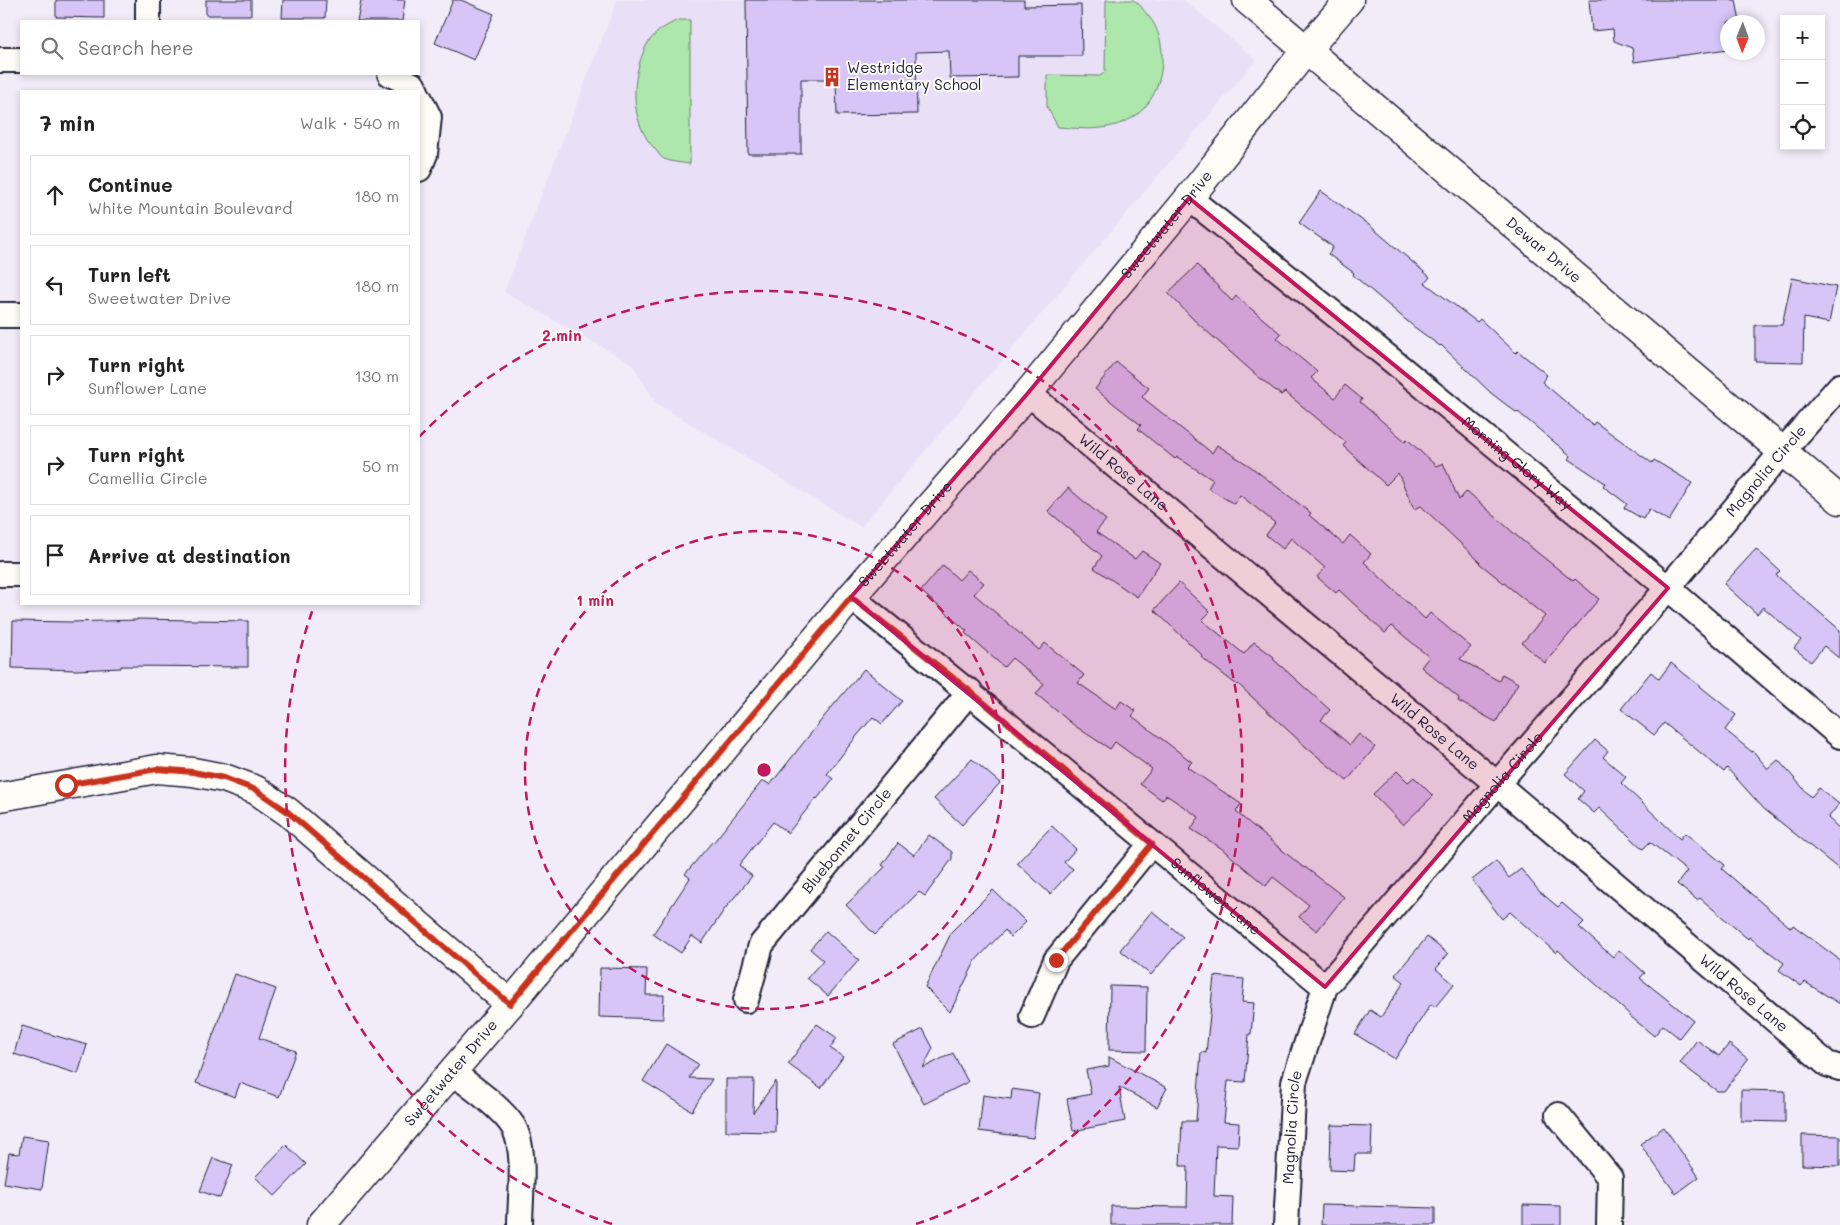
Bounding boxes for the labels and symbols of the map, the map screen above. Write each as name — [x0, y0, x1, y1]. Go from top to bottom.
north arrow — [1720, 15, 1765, 60]
place label: Westridge Elementary School — [847, 57, 982, 94]
building icon: Westridge Elementary School — [821, 66, 843, 88]
street label: Sweetwater Drive — [1116, 166, 1216, 282]
street label: Dewar Drive — [1502, 212, 1586, 287]
text: 2 min — [542, 325, 582, 345]
street label: Morning Glory Way — [1458, 411, 1577, 514]
street label: Magnolia Circle — [1721, 420, 1810, 521]
street label: Wild Rose Lane — [1075, 429, 1173, 515]
street label: Sweetwater Drive — [853, 476, 956, 591]
text: 1 min — [576, 590, 614, 610]
street label: Wild Rose Lane — [1386, 688, 1484, 774]
street label: Magnolia Circle — [1457, 727, 1547, 827]
centre of rings — [755, 761, 773, 779]
route start — [55, 774, 78, 797]
street label: Bluebonnet Circle — [797, 783, 895, 897]
street label: Sunflower Lane — [1167, 852, 1266, 939]
route end — [1045, 949, 1068, 972]
street label: Wild Rose Lane — [1696, 949, 1793, 1036]
street label: Sweetwater Drive — [399, 1015, 501, 1130]
street label: Magnolia Circle — [1277, 1067, 1306, 1185]

